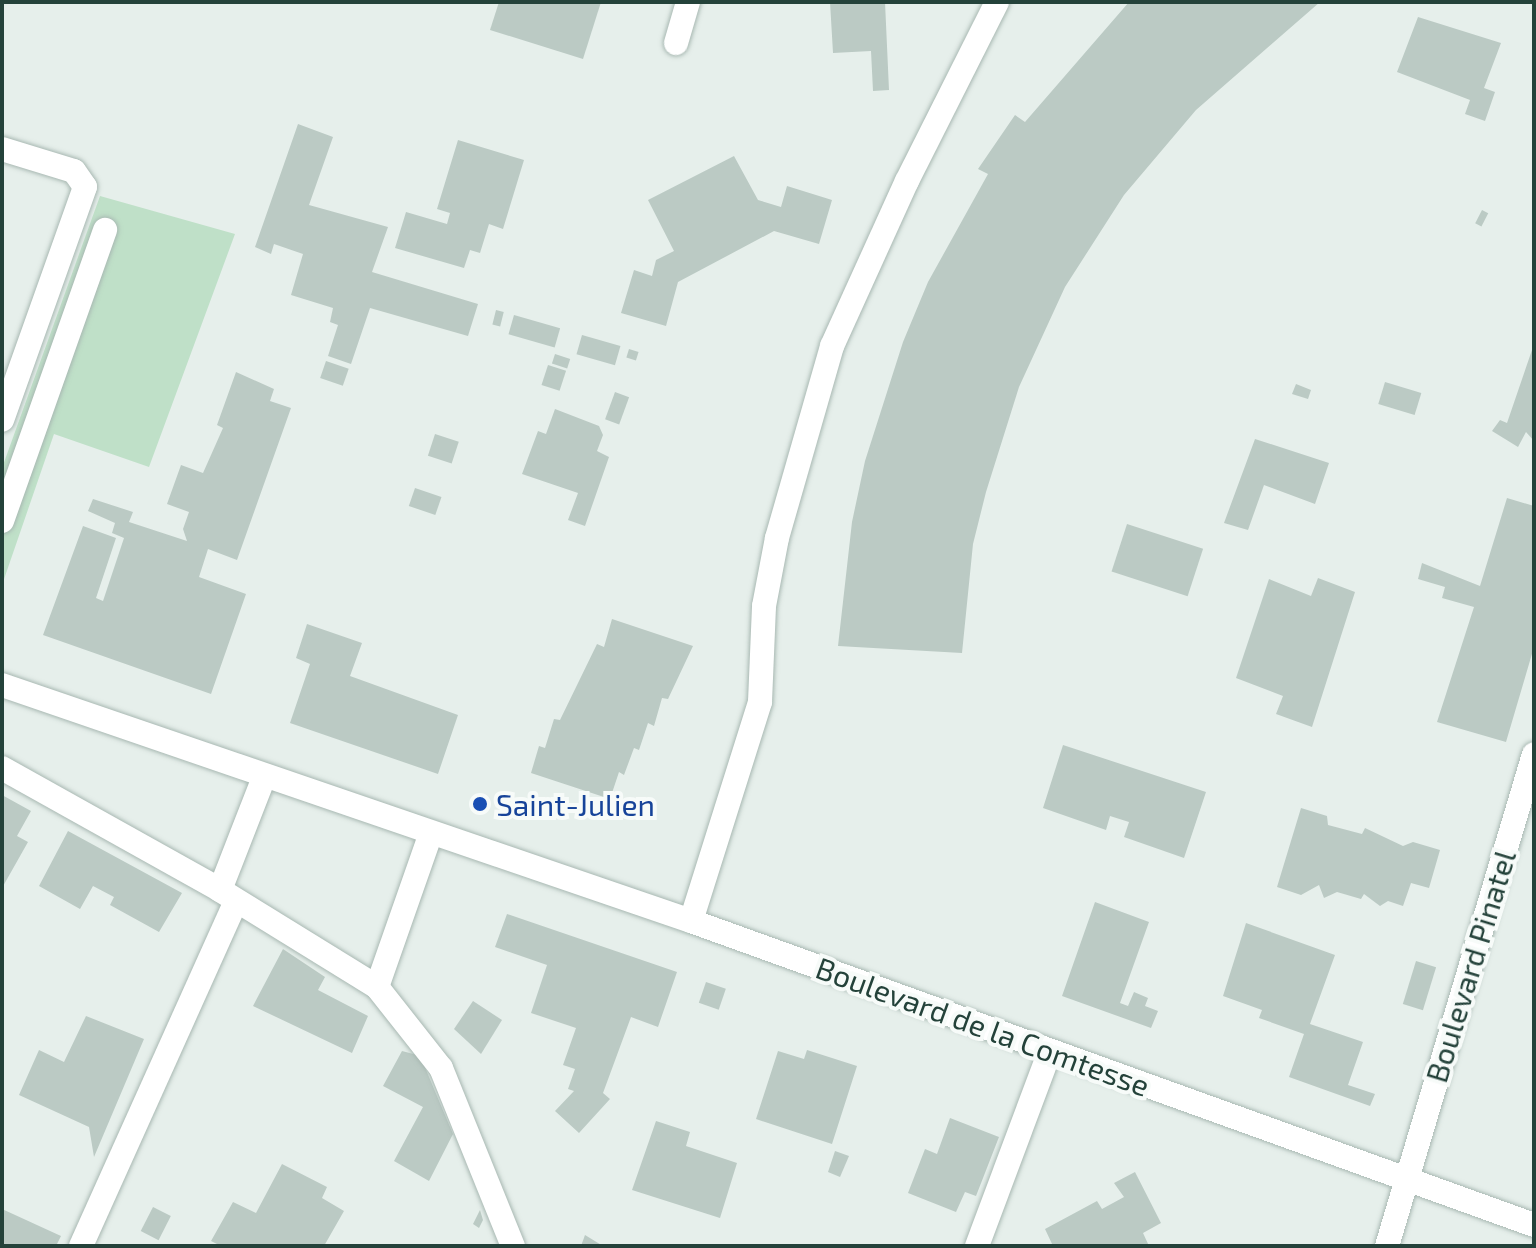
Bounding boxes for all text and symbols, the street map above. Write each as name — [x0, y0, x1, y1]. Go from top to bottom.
place label: Saint-Julien — [496, 786, 655, 822]
marker: Saint-Julien — [471, 795, 489, 813]
street label: Boulevard Pinatel — [1418, 846, 1522, 1086]
street label: Boulevard de la Comtesse — [811, 949, 1155, 1103]

